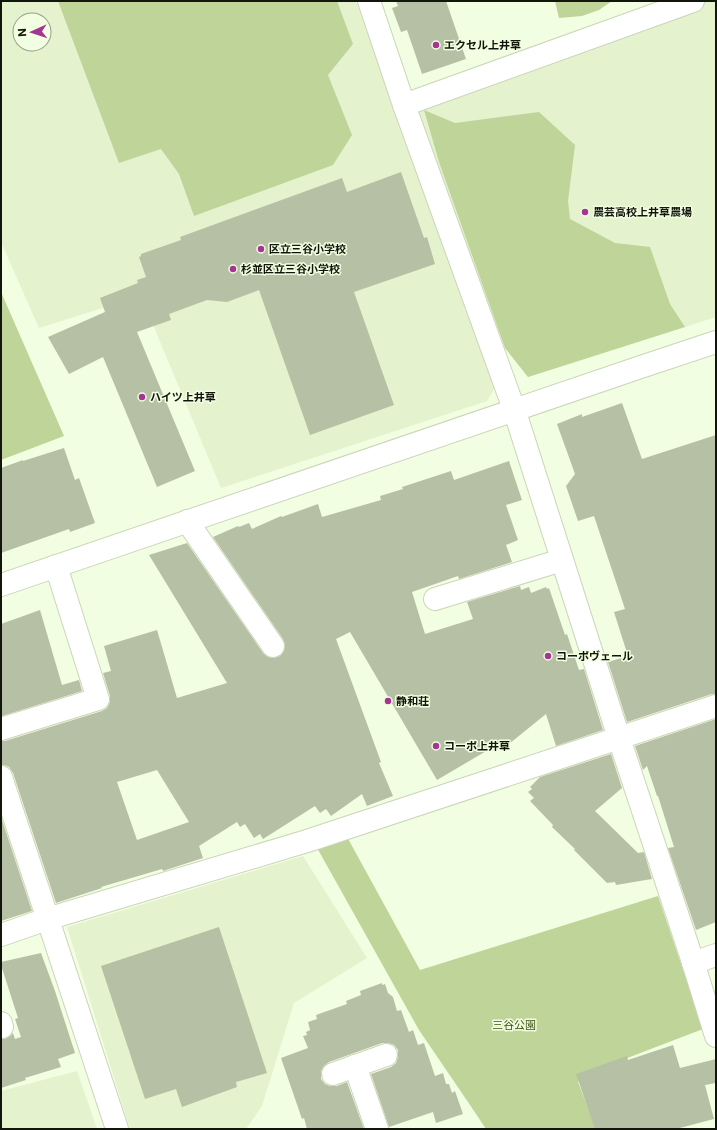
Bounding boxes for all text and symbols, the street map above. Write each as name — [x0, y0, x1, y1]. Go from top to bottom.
north arrow — [12, 12, 52, 52]
text: N — [15, 28, 29, 37]
place label: エクセル上井草 — [444, 38, 521, 52]
marker: エクセル上井草 — [431, 40, 441, 50]
place label: 農芸高校上井草農場 — [593, 205, 692, 219]
marker: 農芸高校上井草農場 — [580, 207, 590, 217]
place label: 区立三谷小学校 — [269, 242, 346, 256]
marker: 区立三谷小学校 — [256, 244, 266, 254]
place label: 杉並区立三谷小学校 — [241, 262, 340, 276]
marker: 杉並区立三谷小学校 — [228, 264, 238, 274]
place label: ハイツ上井草 — [150, 390, 216, 404]
marker: ハイツ上井草 — [137, 392, 147, 402]
place label: コーポヴェール — [556, 649, 633, 663]
marker: コーポヴェール — [543, 651, 553, 661]
place label: 静和荘 — [396, 694, 429, 708]
marker: 静和荘 — [383, 696, 393, 706]
place label: コーポ上井草 — [444, 739, 510, 753]
marker: コーポ上井草 — [431, 741, 441, 751]
park label: 三谷公園 — [492, 1018, 536, 1032]

